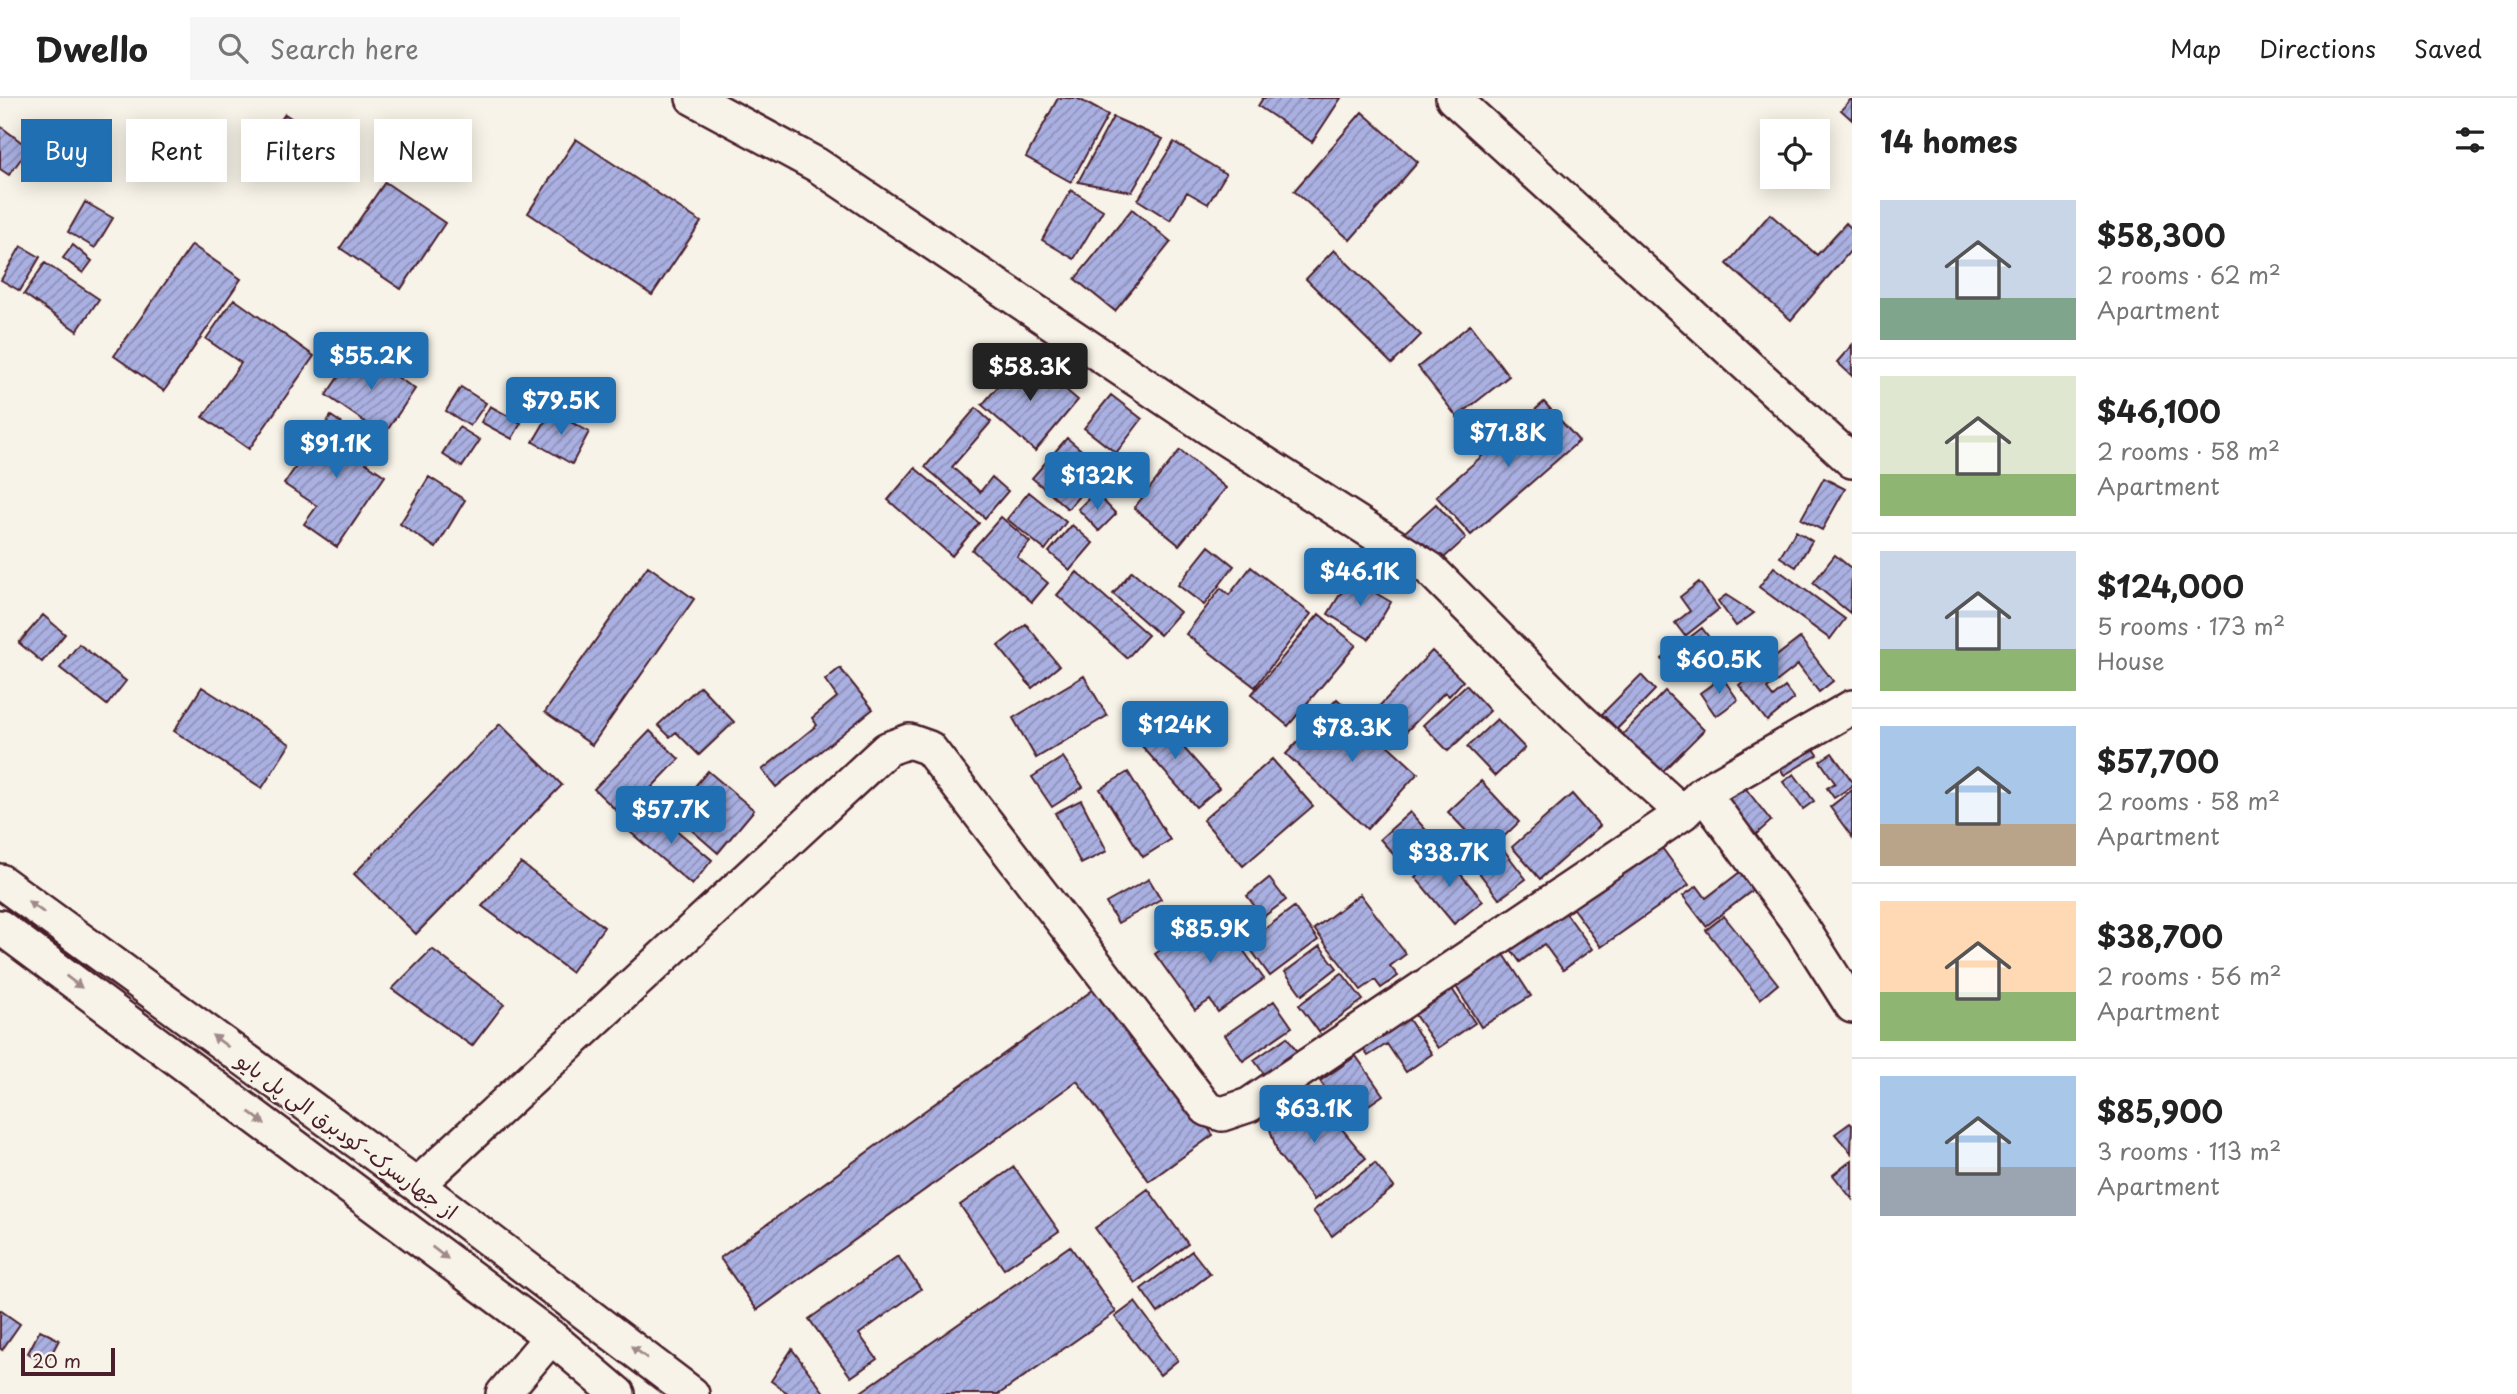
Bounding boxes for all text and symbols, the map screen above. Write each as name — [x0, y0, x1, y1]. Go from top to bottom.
search box — [190, 17, 680, 80]
text: Dwello — [35, 23, 148, 73]
icon: search — [214, 29, 252, 67]
text: Search here — [270, 29, 419, 68]
text: Map — [2170, 30, 2221, 66]
text: Directions — [2259, 30, 2376, 66]
text: Saved — [2414, 30, 2482, 66]
text: 14 homes — [1880, 118, 2018, 163]
chip: Buy — [21, 119, 112, 182]
chip: Rent — [126, 119, 227, 182]
chip: Filters — [241, 119, 360, 182]
chip: New — [374, 119, 472, 182]
map controls — [1760, 119, 1830, 189]
button: locate — [1760, 119, 1830, 189]
icon: filters — [2451, 121, 2489, 159]
text: $58,300 — [2097, 212, 2226, 257]
icon: home — [1936, 228, 2020, 312]
text: 2 rooms · 62 m² — [2097, 257, 2281, 292]
text: Apartment — [2097, 292, 2220, 327]
pin: $55.2K — [314, 332, 428, 392]
text: $55.2K — [329, 337, 413, 372]
pin: $58.3K — [973, 344, 1087, 403]
text: $58.3K — [989, 348, 1071, 383]
pin: $79.5K — [504, 378, 618, 437]
text: $79.5K — [522, 382, 600, 417]
text: $46,100 — [2097, 388, 2221, 433]
icon: home — [1936, 404, 2020, 488]
pin: $71.8K — [1451, 410, 1565, 469]
text: $71.8K — [1470, 414, 1546, 449]
pin: $91.1K — [279, 420, 393, 480]
text: $91.1K — [300, 425, 372, 460]
text: 2 rooms · 58 m² — [2097, 433, 2280, 468]
pin: $132K — [1048, 452, 1146, 512]
text: $132K — [1061, 457, 1133, 492]
text: Apartment — [2097, 468, 2220, 503]
pin: $46.1K — [1303, 548, 1417, 608]
text: $46.1K — [1320, 553, 1400, 588]
text: $124,000 — [2097, 563, 2244, 608]
icon: home — [1936, 579, 2020, 663]
text: 5 rooms · 173 m² — [2097, 608, 2285, 643]
pin: $60.5K — [1662, 636, 1776, 696]
text: $60.5K — [1676, 641, 1762, 676]
text: House — [2097, 643, 2164, 678]
pin: $124K — [1126, 702, 1224, 761]
pin: $78.3K — [1295, 704, 1409, 764]
text: $124K — [1138, 706, 1212, 741]
text: $78.3K — [1312, 709, 1392, 744]
text: $57,700 — [2097, 738, 2219, 783]
icon: home — [1936, 754, 2020, 838]
text: 2 rooms · 58 m² — [2097, 783, 2280, 818]
pin: $57.7K — [614, 786, 728, 846]
text: $57.7K — [632, 791, 710, 826]
text: Apartment — [2097, 818, 2220, 853]
pin: $38.7K — [1392, 830, 1506, 889]
text: $38.7K — [1409, 834, 1489, 869]
one-way arrow — [27, 900, 45, 914]
pin: $85.9K — [1153, 906, 1267, 965]
text: $85.9K — [1170, 910, 1250, 945]
text: $38,700 — [2097, 913, 2223, 958]
icon: home — [1936, 929, 2020, 1013]
text: 2 rooms · 56 m² — [2097, 958, 2282, 993]
one-way arrow — [65, 975, 84, 989]
text: Apartment — [2097, 993, 2220, 1028]
one-way arrow — [211, 1034, 229, 1048]
street label: از جهارسرک-کودبرق الی پل بایو — [229, 1043, 465, 1226]
pin: $63.1K — [1257, 1086, 1371, 1145]
text: $85,900 — [2097, 1088, 2223, 1133]
text: $63.1K — [1276, 1090, 1352, 1125]
icon: home — [1936, 1104, 2020, 1188]
one-way arrow — [248, 1110, 266, 1124]
text: 3 rooms · 113 m² — [2097, 1133, 2281, 1168]
text: Apartment — [2097, 1168, 2220, 1203]
one-way arrow — [431, 1246, 449, 1260]
scale bar — [21, 1345, 116, 1377]
one-way arrow — [629, 1345, 648, 1359]
text: 20 m — [32, 1346, 81, 1374]

